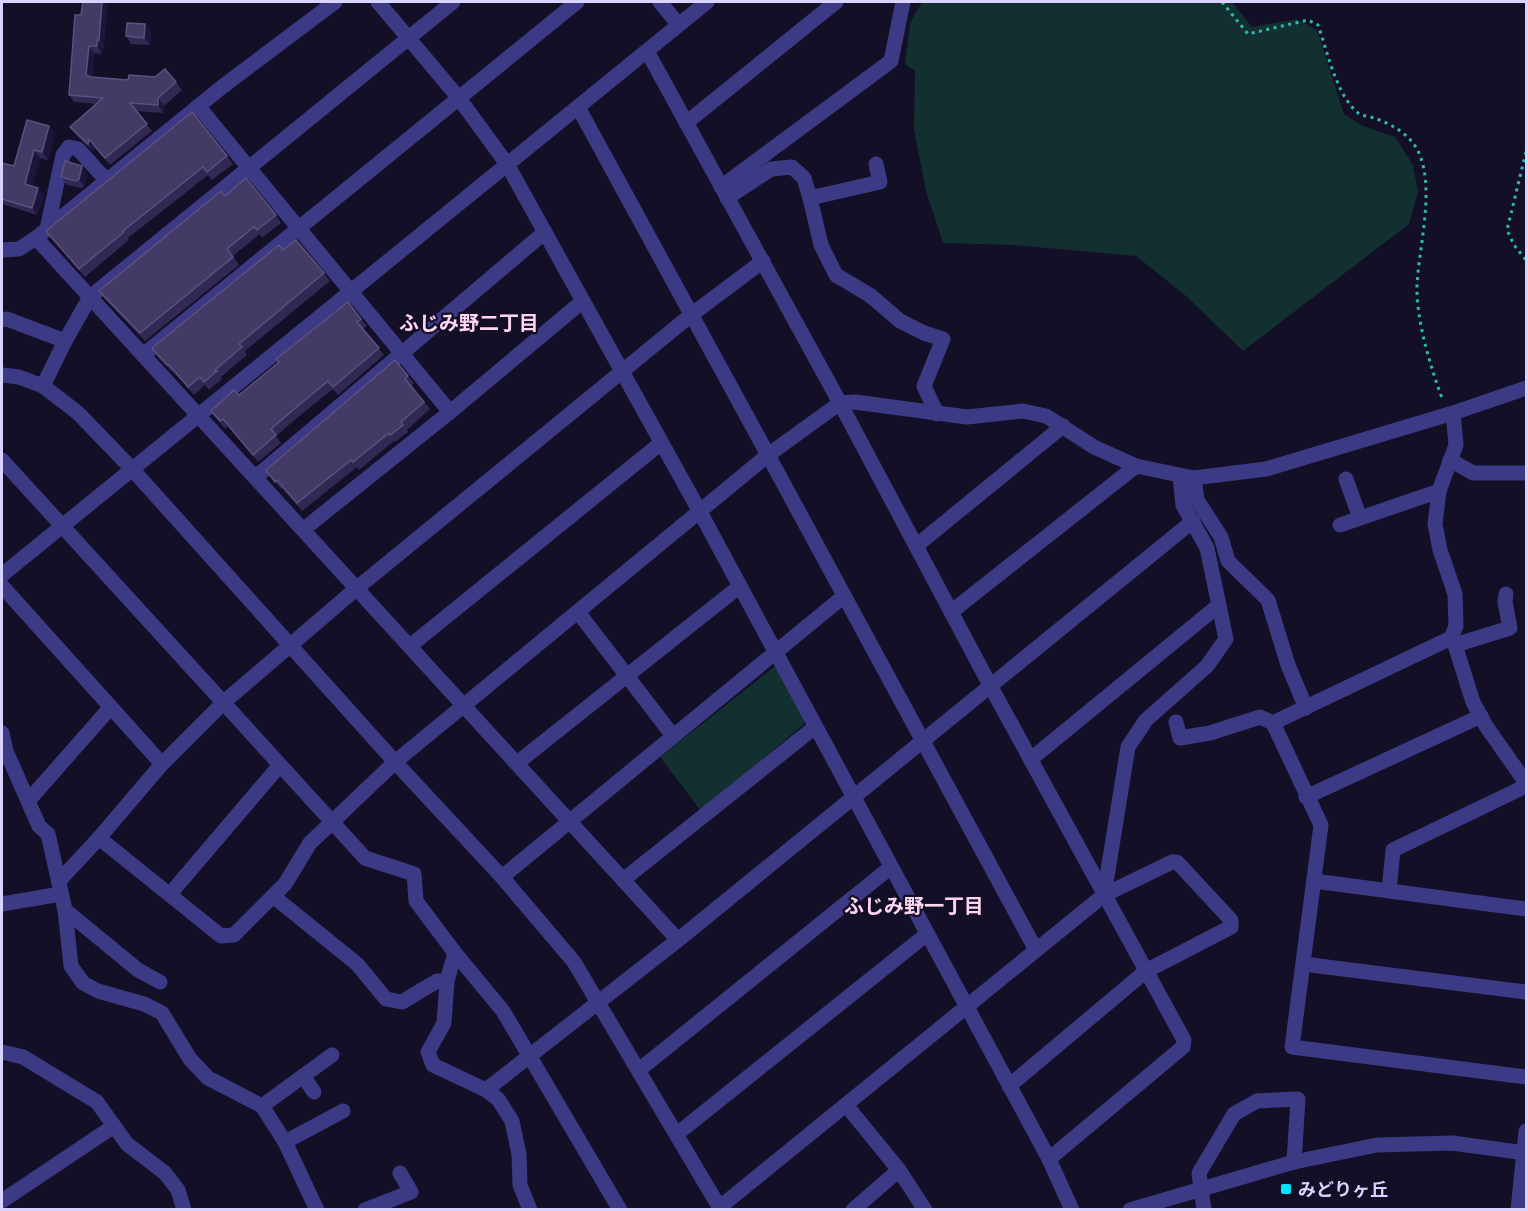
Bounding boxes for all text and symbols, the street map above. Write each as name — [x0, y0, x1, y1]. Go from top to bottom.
district label: ふじみ野二丁目 — [399, 310, 539, 336]
district label: ふじみ野一丁目 — [844, 893, 984, 919]
place label: みどりヶ丘 — [1298, 1178, 1388, 1201]
marker: みどりヶ丘 — [1279, 1182, 1293, 1196]

